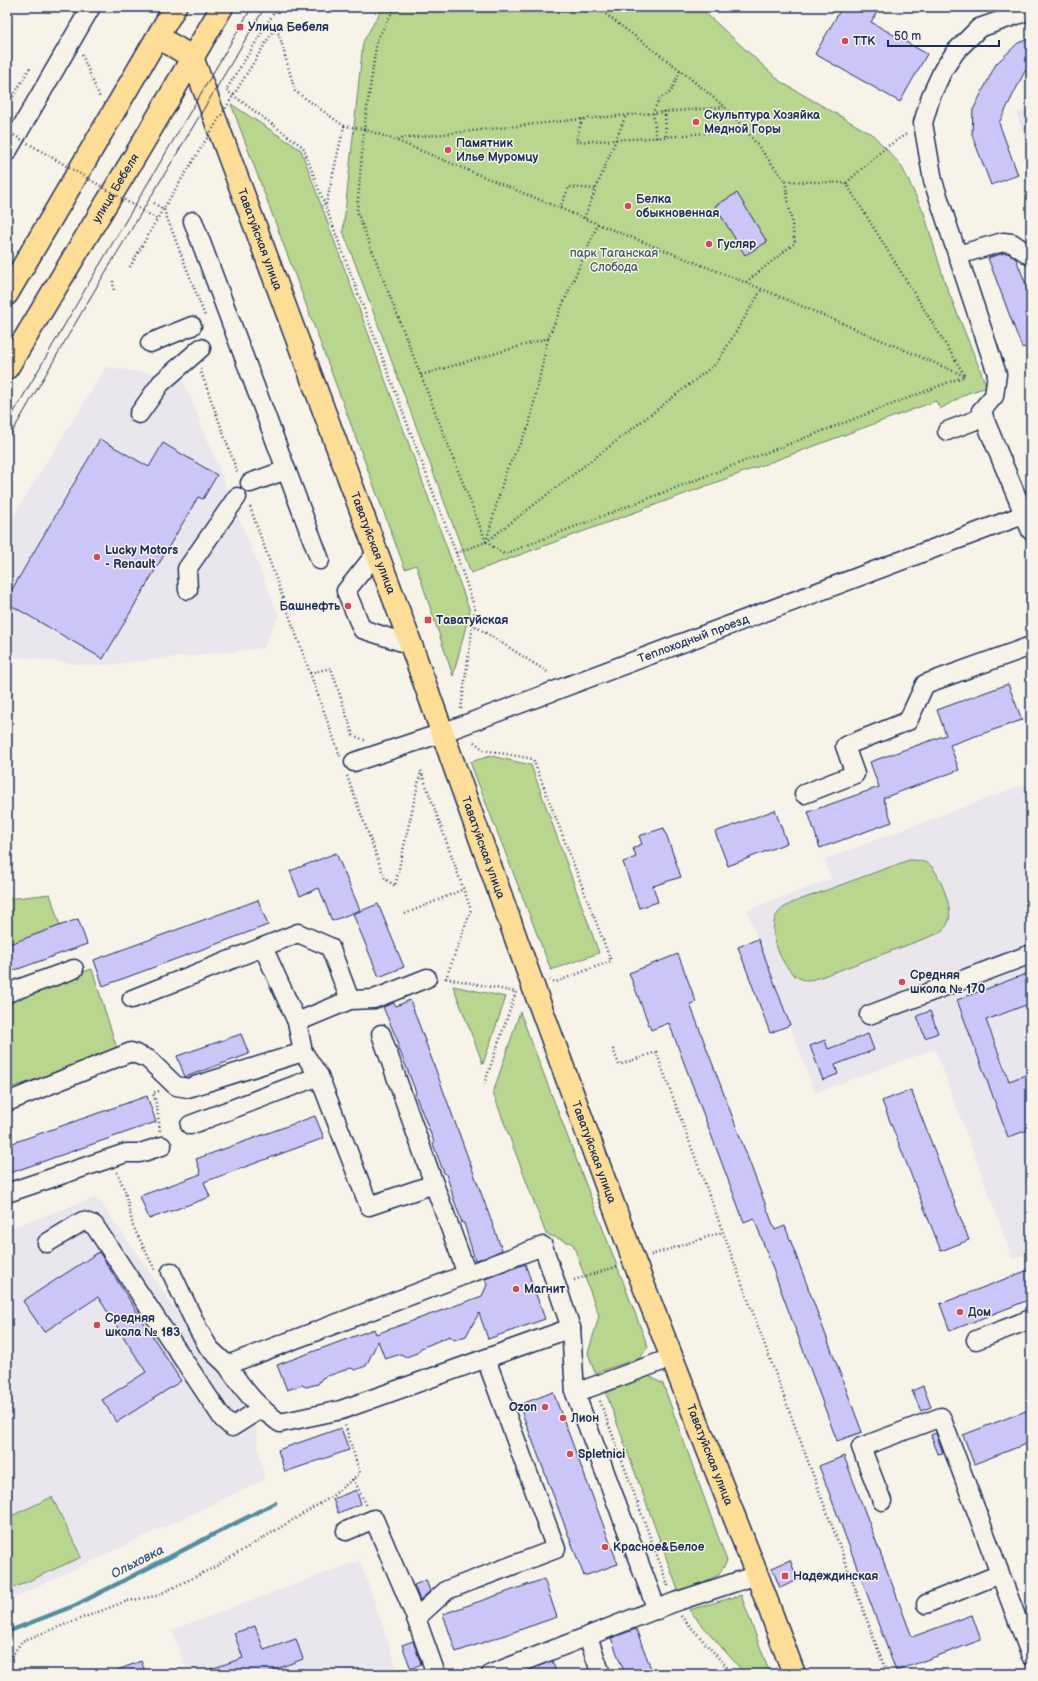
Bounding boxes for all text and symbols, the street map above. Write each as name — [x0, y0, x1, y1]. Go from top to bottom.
place label: Улица Бебеля — [248, 20, 329, 35]
marker: Улица Бебеля — [235, 22, 245, 32]
scale bar — [888, 22, 999, 48]
text: 50 m — [894, 29, 921, 44]
place label: ТТК — [853, 34, 876, 49]
marker: ТТК — [840, 36, 850, 46]
place label: Скульптура Хозяйка Медной Горы — [704, 108, 821, 137]
marker: Скульптура Хозяйка Медной Горы — [691, 117, 701, 127]
place label: Памятник Илье Муромцу — [456, 136, 539, 165]
marker: Памятник Илье Муромцу — [443, 145, 453, 155]
street label: улица Бебеля — [89, 151, 143, 226]
street label: Таватуйская улица — [234, 186, 285, 293]
place label: Белка обыкновенная — [636, 192, 719, 221]
marker: Белка обыкновенная — [623, 201, 633, 211]
place label: Гусляр — [717, 237, 756, 252]
marker: Гусляр — [704, 239, 714, 249]
park label: парк Таганская Слобода — [570, 246, 659, 275]
street label: Таватуйская улица — [347, 490, 399, 596]
place label: Lucky Motors - Renault — [105, 543, 178, 572]
marker: Lucky Motors - Renault — [92, 552, 102, 562]
place label: Башнефть — [280, 599, 341, 614]
marker: Башнефть — [343, 601, 353, 611]
street label: Теплоходный проезд — [636, 611, 752, 667]
place label: Таватуйская — [436, 613, 508, 628]
marker: Таватуйская — [423, 615, 433, 625]
street label: Таватуйская улица — [458, 794, 508, 901]
place label: Средняя школа № 170 — [910, 968, 985, 997]
marker: Средняя школа № 170 — [897, 977, 907, 987]
street label: Таватуйская улица — [568, 1099, 619, 1205]
place label: Магнит — [524, 1282, 566, 1297]
marker: Магнит — [511, 1284, 521, 1294]
place label: Дом — [968, 1305, 991, 1320]
marker: Дом — [955, 1307, 965, 1317]
place label: Средняя школа № 183 — [105, 1311, 180, 1340]
marker: Средняя школа № 183 — [92, 1320, 102, 1330]
place label: Ozon — [509, 1400, 537, 1415]
marker: Ozon — [540, 1402, 550, 1412]
street label: Таватуйская улица — [683, 1402, 736, 1508]
place label: Лион — [570, 1411, 599, 1426]
marker: Лион — [558, 1413, 568, 1423]
place label: Spletnici — [578, 1447, 625, 1462]
marker: Spletnici — [565, 1449, 575, 1459]
place label: Красное&Белое — [613, 1540, 705, 1555]
water label: Ольховка — [108, 1542, 167, 1582]
marker: Красное&Белое — [600, 1542, 610, 1552]
place label: Надеждинская — [793, 1569, 879, 1584]
marker: Надеждинская — [780, 1571, 790, 1581]

